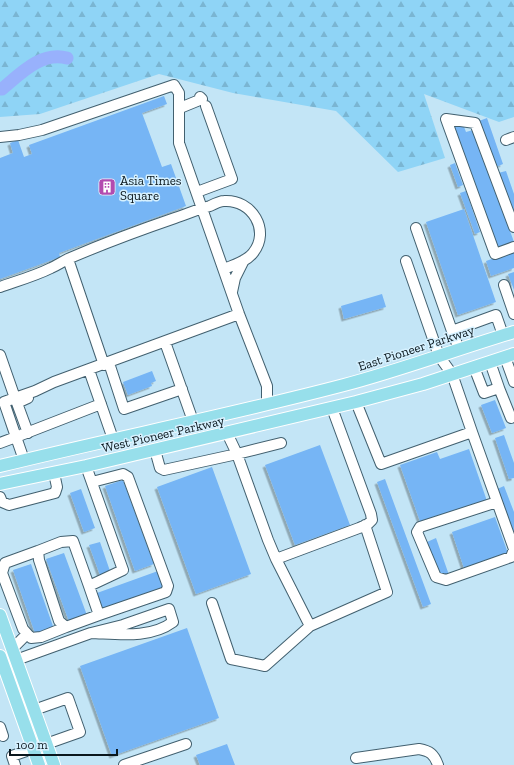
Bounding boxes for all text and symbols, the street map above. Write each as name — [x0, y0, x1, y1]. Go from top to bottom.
place label: Asia Times Square — [120, 173, 182, 203]
building icon: Asia Times Square — [97, 177, 117, 197]
street label: East Pioneer Parkway — [356, 322, 476, 374]
street label: West Pioneer Parkway — [100, 413, 226, 455]
scale bar — [10, 731, 117, 757]
text: 100 m — [16, 738, 48, 752]

